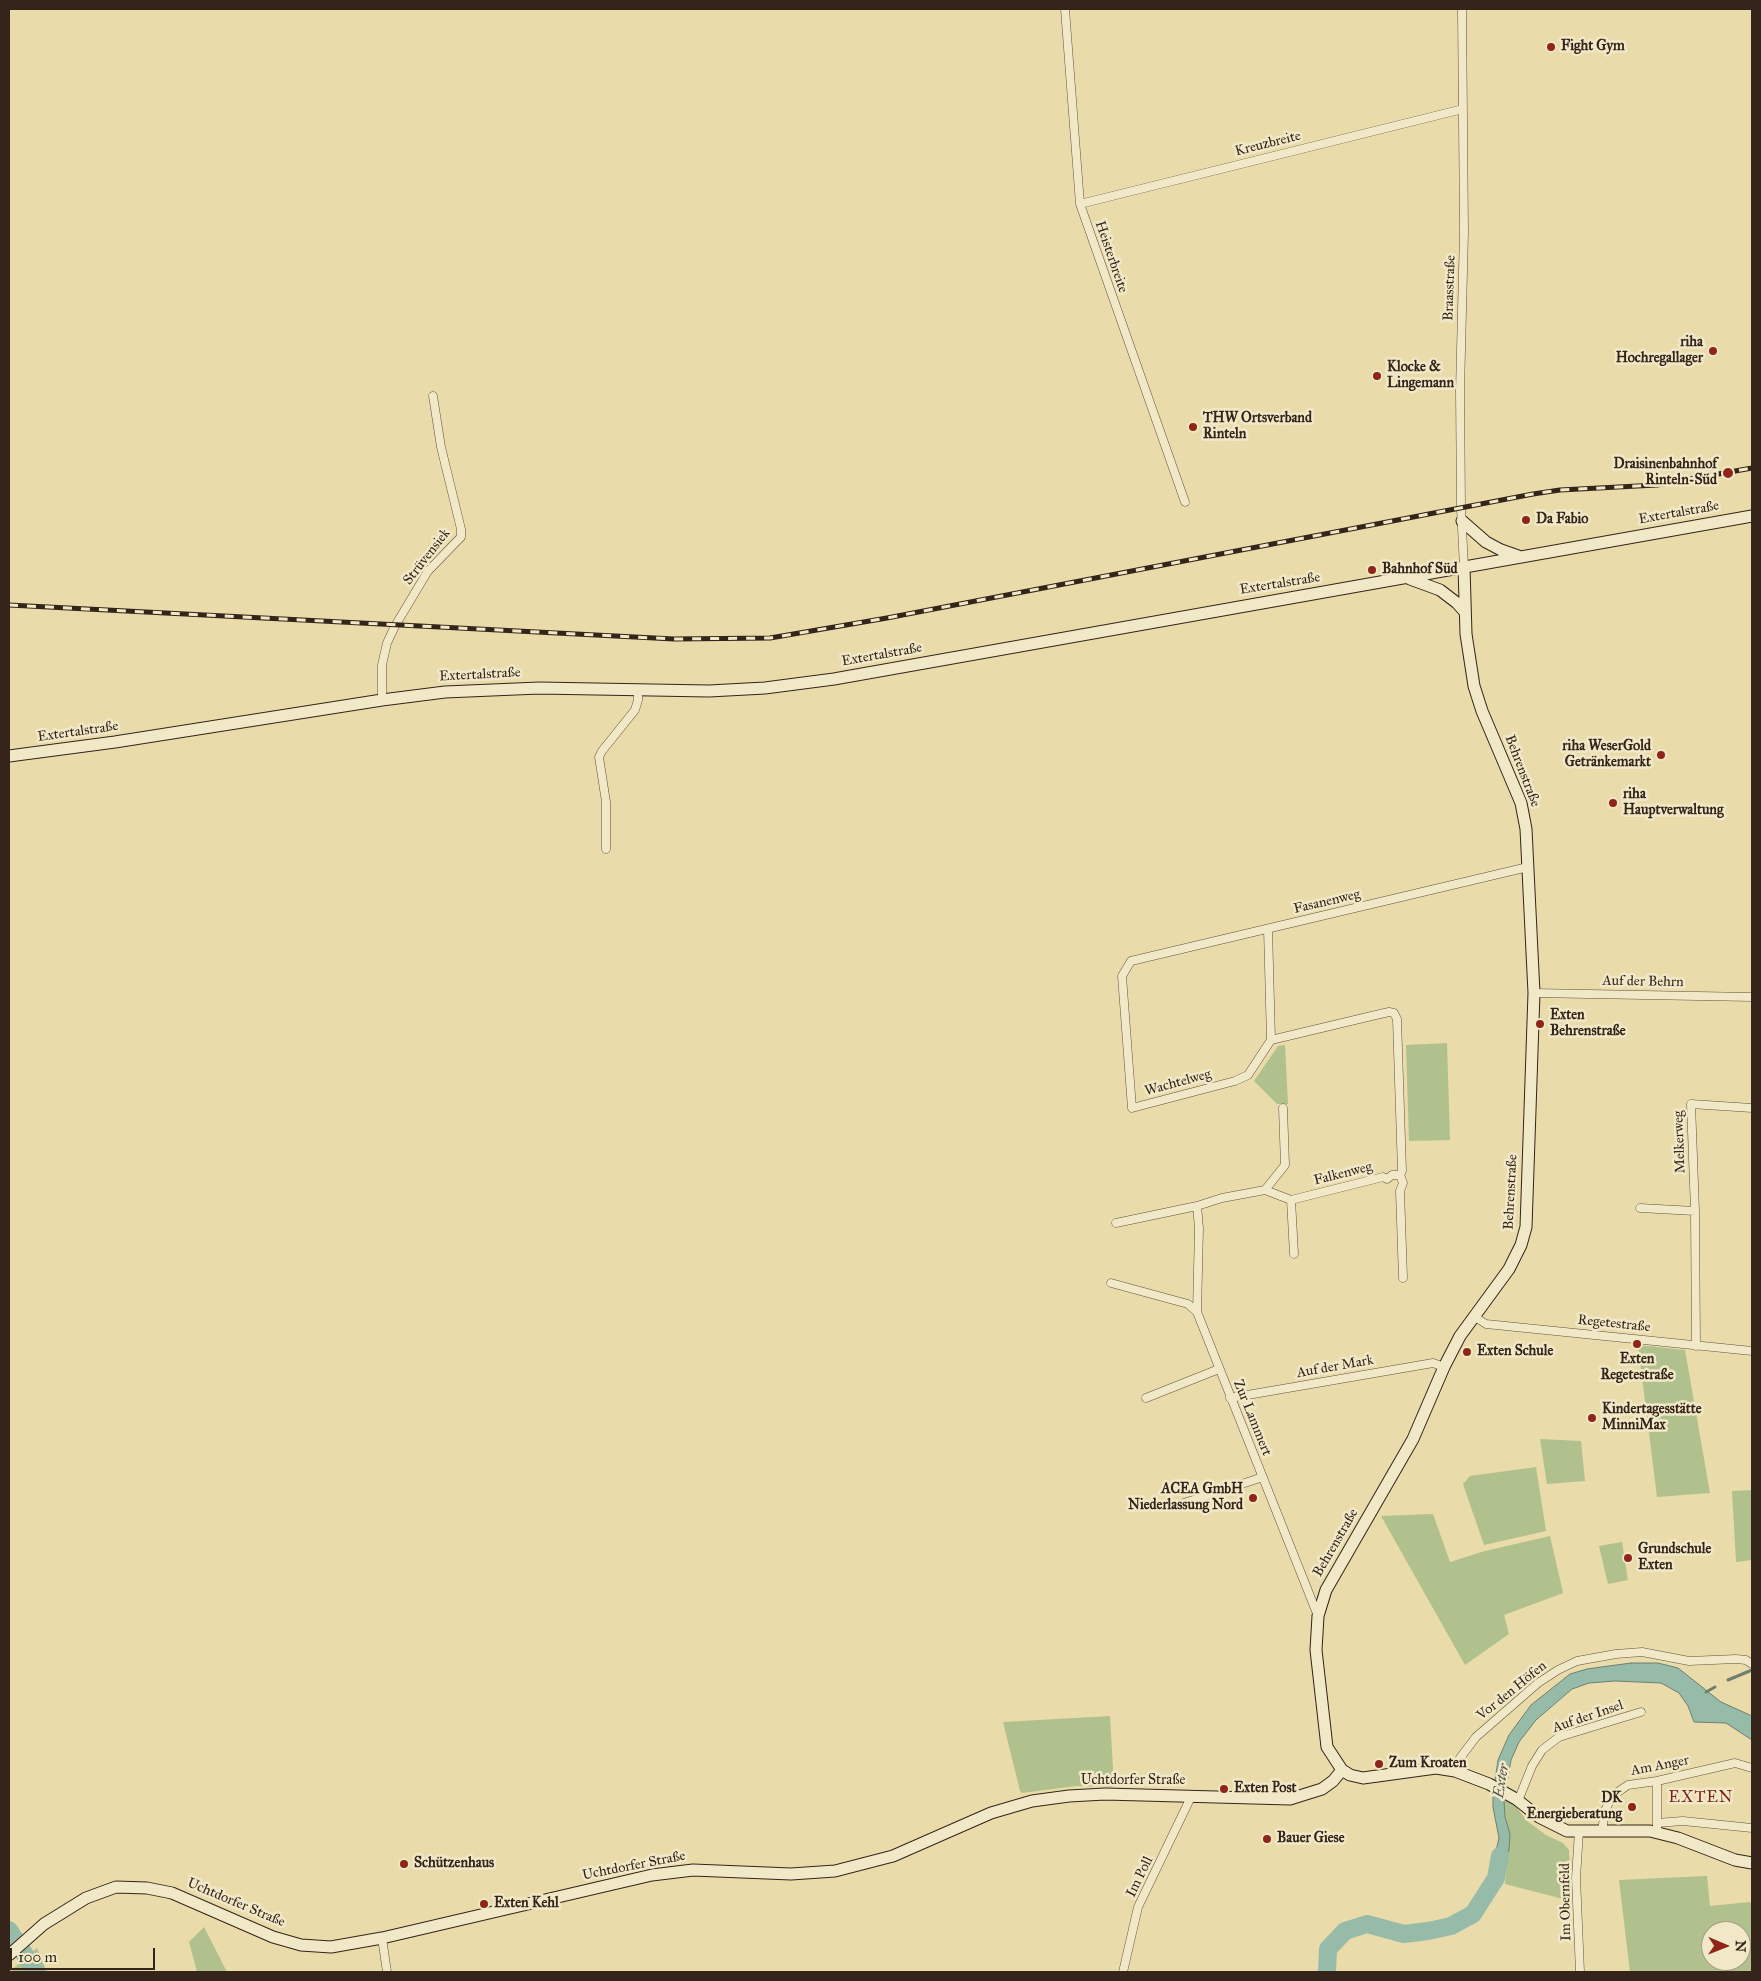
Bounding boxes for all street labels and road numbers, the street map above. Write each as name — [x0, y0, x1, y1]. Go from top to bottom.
street label: Kreuzbreite — [1233, 128, 1303, 160]
street label: Heisterbreite — [1091, 219, 1131, 295]
street label: Braasstraße — [1440, 255, 1460, 321]
street label: Extertalstraße — [1638, 498, 1720, 528]
street label: Strüvensiek — [400, 525, 454, 589]
street label: Extertalstraße — [1239, 569, 1321, 599]
street label: Extertalstraße — [841, 640, 923, 670]
street label: Extertalstraße — [439, 664, 521, 686]
street label: Extertalstraße — [37, 718, 119, 746]
street label: Behrenstraße — [1501, 733, 1543, 809]
street label: Fasanenweg — [1292, 886, 1362, 918]
street label: Auf der Behrn — [1602, 973, 1684, 991]
street label: Wachtelweg — [1143, 1066, 1213, 1100]
street label: Melkerweg — [1671, 1110, 1689, 1174]
street label: Behrenstraße — [1501, 1154, 1521, 1230]
street label: Falkenweg — [1312, 1159, 1374, 1189]
street label: Regetestraße — [1577, 1312, 1651, 1336]
street label: Auf der Mark — [1295, 1352, 1375, 1382]
street label: Zur Lammert — [1229, 1378, 1275, 1458]
street label: Behrenstraße — [1310, 1506, 1362, 1580]
street label: Vor den Höfen — [1474, 1658, 1550, 1724]
street label: Auf der Insel — [1550, 1697, 1626, 1737]
street label: Am Anger — [1630, 1752, 1690, 1780]
street label: Uchtdorfer Straße — [1081, 1773, 1185, 1789]
street label: Uchtdorfer Straße — [581, 1848, 687, 1884]
street label: Im Poll — [1123, 1854, 1157, 1900]
street label: Im Obernfeld — [1557, 1863, 1575, 1941]
street label: Uchtdorfer Straße — [185, 1875, 287, 1931]

